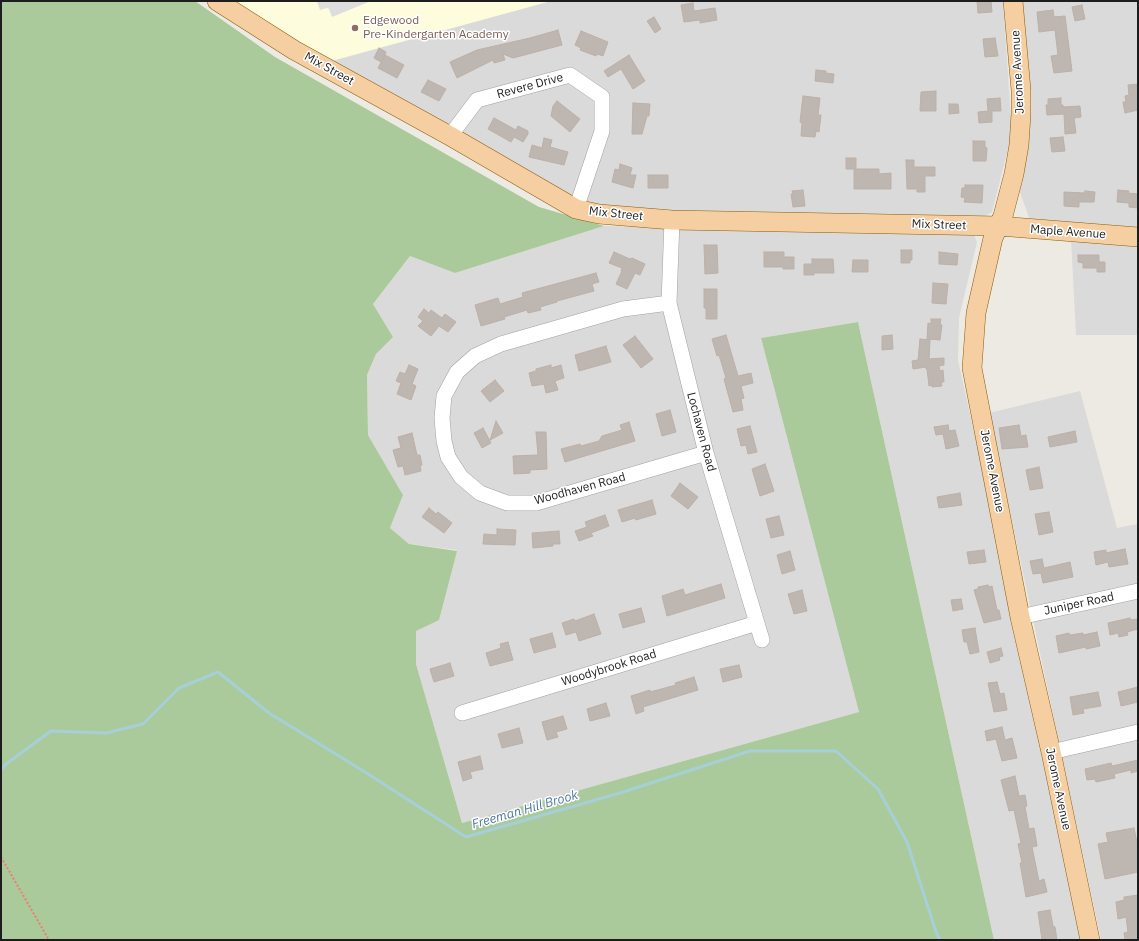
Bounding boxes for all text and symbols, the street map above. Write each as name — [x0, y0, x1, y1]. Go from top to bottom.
place label: Edgewood Pre-Kindergarten Academy — [363, 14, 509, 42]
marker: Edgewood Pre-Kindergarten Academy — [350, 23, 360, 33]
street label: Jerome Avenue — [1009, 30, 1027, 114]
street label: Mix Street — [302, 49, 356, 89]
street label: Revere Drive — [495, 70, 565, 102]
street label: Mix Street — [588, 204, 644, 224]
street label: Mix Street — [911, 217, 967, 233]
street label: Maple Avenue — [1030, 222, 1106, 242]
street label: Lochaven Road — [684, 391, 718, 473]
street label: Jerome Avenue — [977, 429, 1007, 513]
street label: Woodhaven Road — [533, 470, 627, 508]
street label: Juniper Road — [1043, 590, 1115, 618]
street label: Woodybrook Road — [560, 647, 658, 689]
street label: Jerome Avenue — [1042, 747, 1074, 831]
water label: Freeman Hill Brook — [470, 787, 580, 833]

